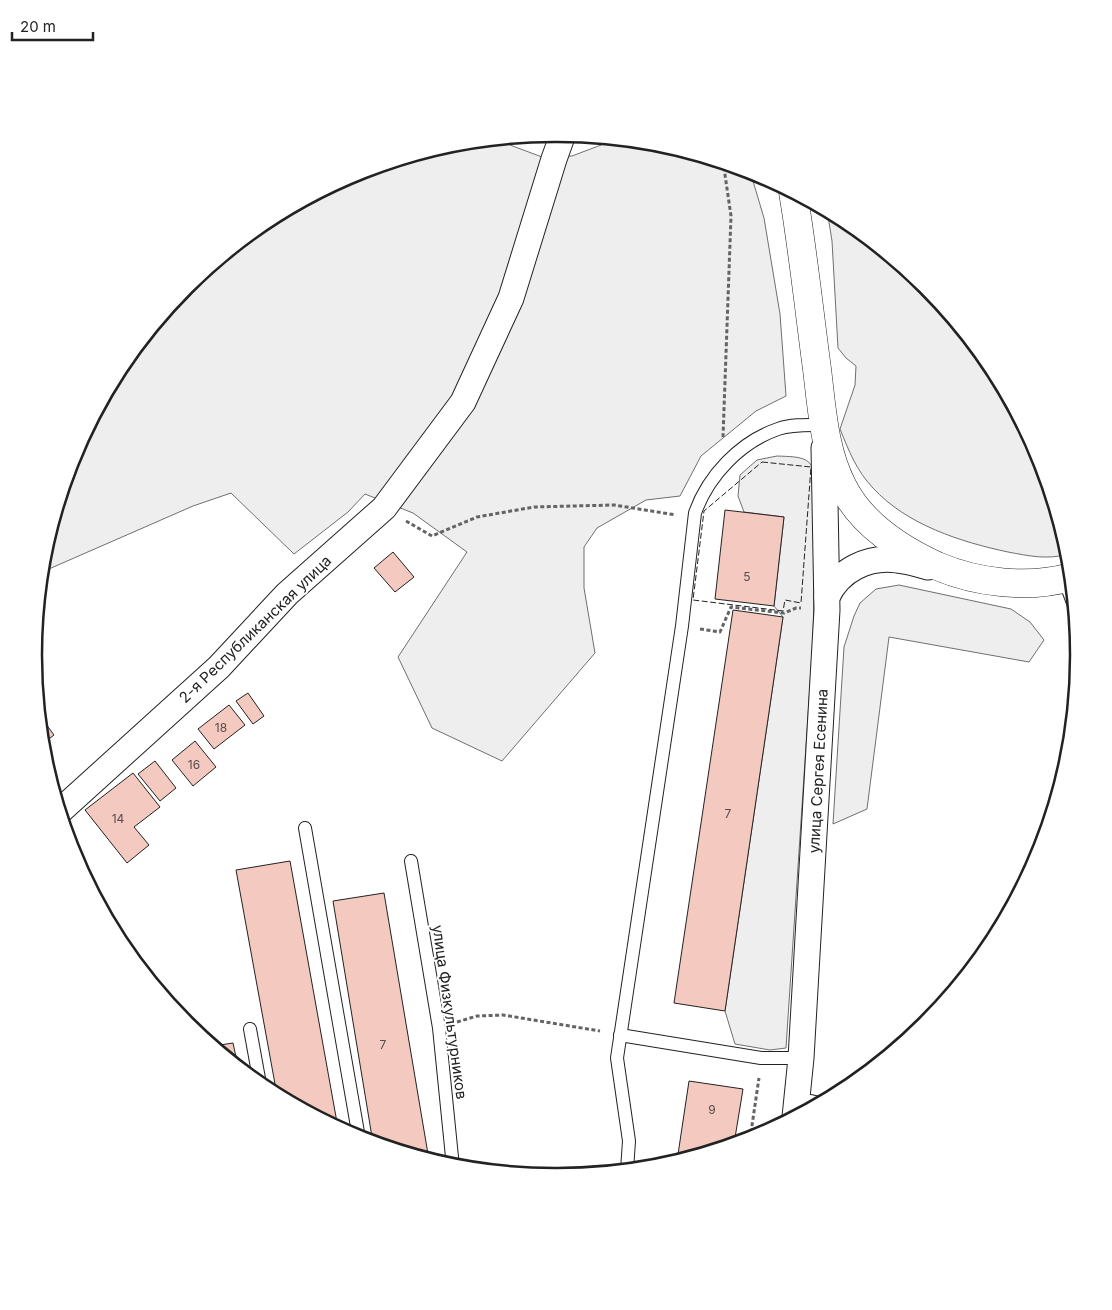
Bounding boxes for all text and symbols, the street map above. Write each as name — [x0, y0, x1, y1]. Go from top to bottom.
scale bar — [12, 10, 94, 42]
text: 20 m — [20, 17, 56, 36]
street label: 2-я Республиканская улица — [175, 551, 335, 707]
house number: 5 — [743, 569, 751, 584]
street label: улица Сергея Есенина — [804, 688, 832, 854]
house number: 18 — [215, 720, 227, 735]
house number: 16 — [188, 757, 200, 772]
house number: 7 — [725, 806, 732, 821]
house number: 14 — [112, 811, 125, 826]
street label: улица Физкультурников — [428, 924, 472, 1100]
house number: 7 — [380, 1037, 387, 1052]
house number: 9 — [708, 1102, 716, 1117]

